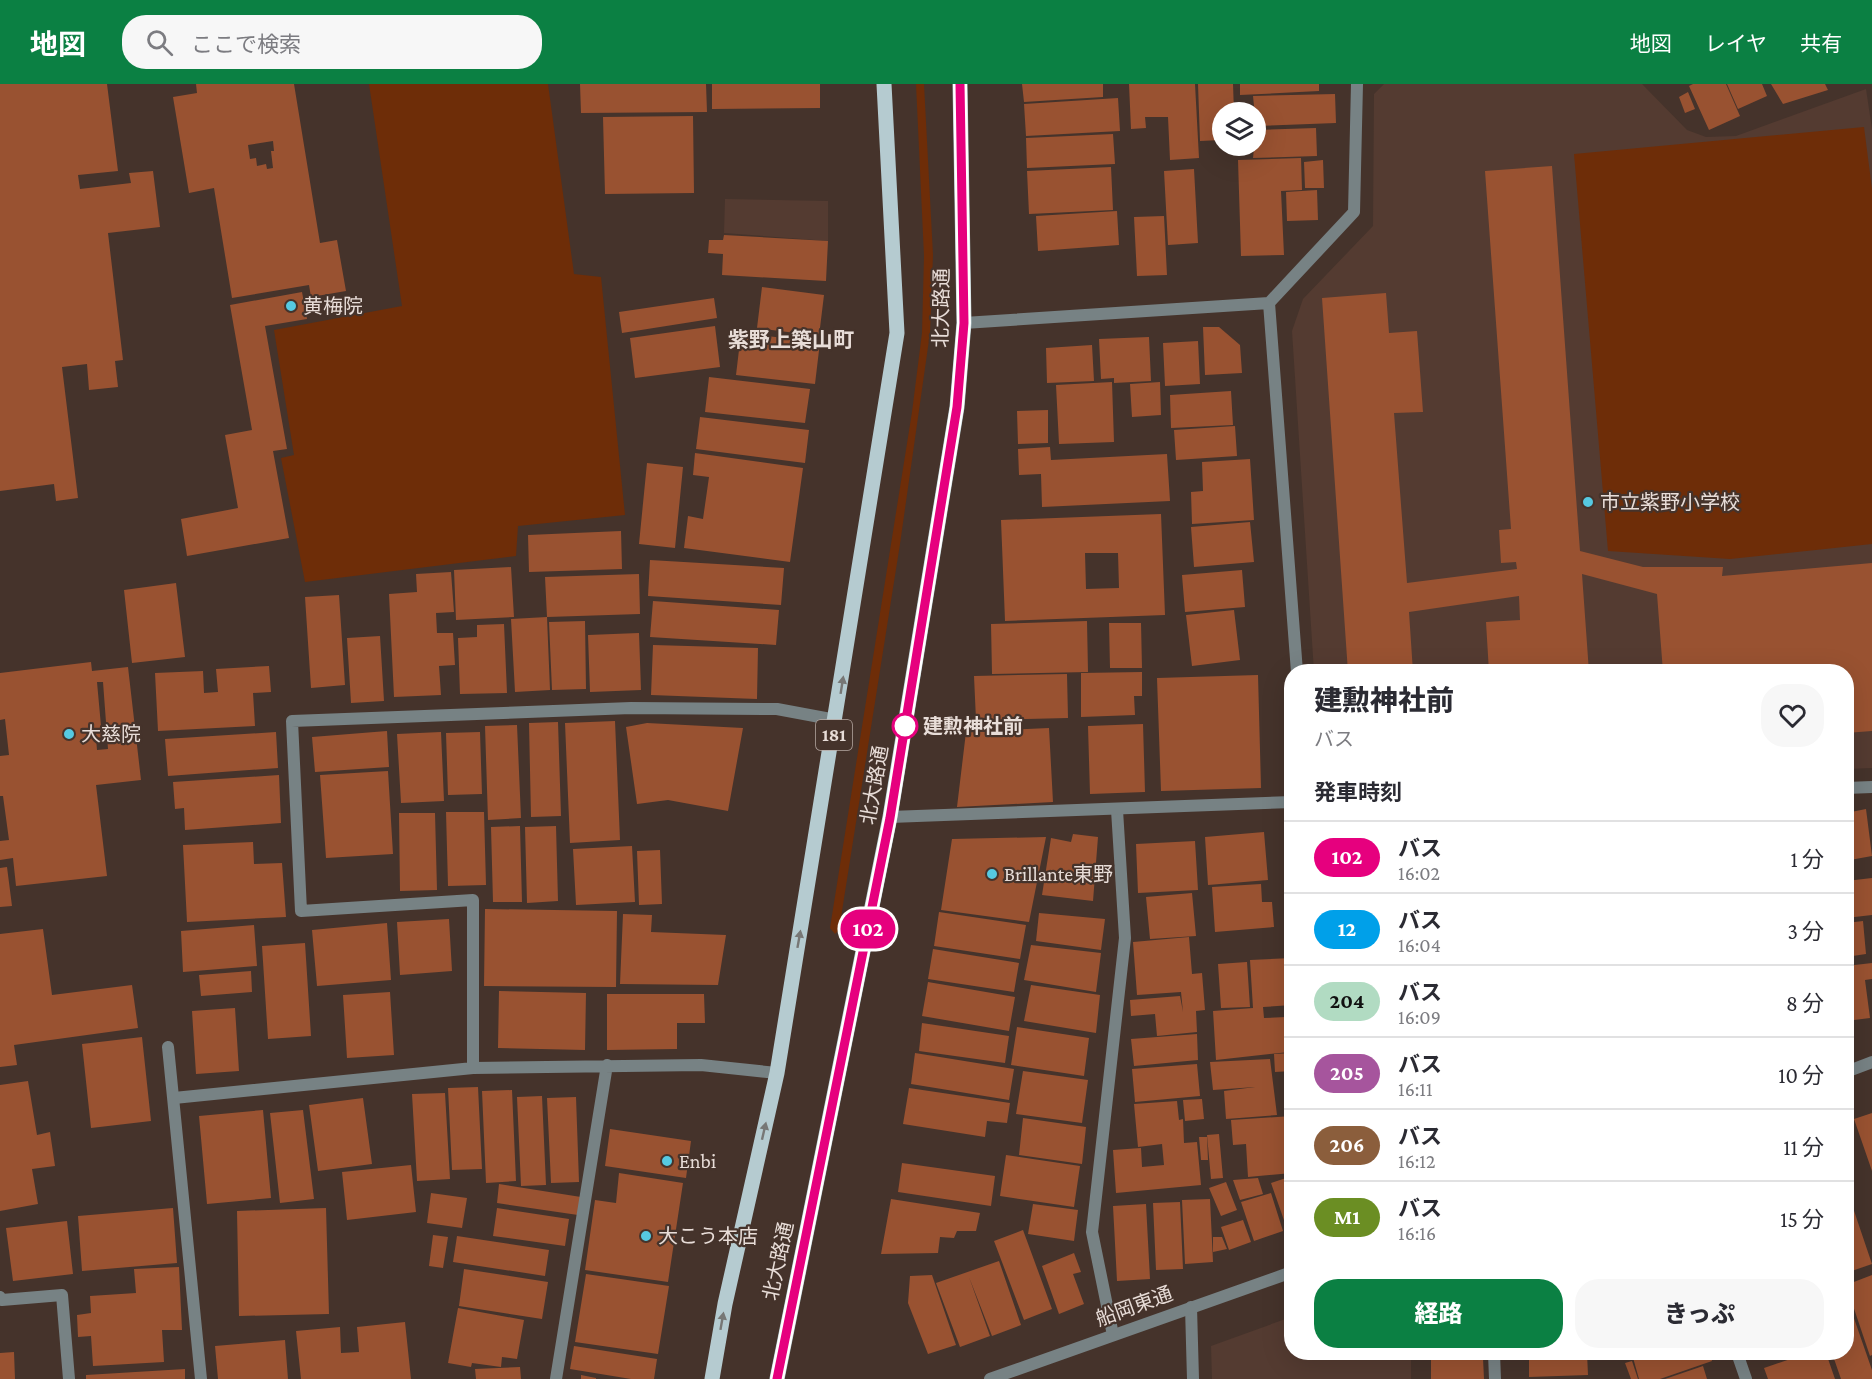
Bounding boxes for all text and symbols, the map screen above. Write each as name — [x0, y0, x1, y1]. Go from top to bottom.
search box — [122, 15, 542, 69]
icon: search — [143, 26, 176, 59]
text: 地図 — [30, 29, 86, 60]
text: ここで検索 — [191, 32, 301, 57]
text: 地図 — [1630, 32, 1672, 56]
text: レイヤ — [1705, 32, 1767, 56]
text: 共有 — [1800, 32, 1842, 56]
map controls — [1212, 102, 1266, 156]
button: layers — [1212, 102, 1266, 156]
street label: 北大路通 — [929, 268, 953, 348]
place label: 黄梅院 — [303, 295, 363, 317]
marker: 黄梅院 — [284, 299, 298, 313]
district label: 紫野上築山町 — [728, 328, 854, 352]
place label: 市立紫野小学校 — [1600, 491, 1740, 513]
marker: 市立紫野小学校 — [1581, 495, 1595, 509]
one-way arrow — [837, 675, 846, 694]
button: heart — [1761, 684, 1824, 747]
text: 建勲神社前 — [1314, 685, 1454, 716]
marker: 建勲神社前 — [892, 713, 918, 739]
place label: 建勲神社前 — [923, 715, 1023, 737]
road number: 181 — [816, 720, 852, 750]
place label: 大慈院 — [81, 723, 141, 745]
marker: 大慈院 — [62, 727, 76, 741]
text: バス — [1314, 728, 1354, 750]
street label: 北大路通 — [856, 744, 892, 826]
text: 発車時刻 — [1314, 780, 1402, 805]
text: バス — [1398, 836, 1442, 861]
text: 102 — [1331, 845, 1363, 869]
text: 1 分 — [1791, 847, 1824, 872]
text: 16:02 — [1398, 862, 1440, 884]
place label: Brillante東野 — [1004, 863, 1113, 885]
marker: Brillante東野 — [985, 867, 999, 881]
text: バス — [1398, 908, 1442, 933]
line badge: 102 — [834, 910, 902, 948]
text: 102 — [852, 917, 884, 941]
text: 12 — [1338, 917, 1356, 941]
text: 3 分 — [1787, 919, 1824, 944]
one-way arrow — [795, 930, 804, 949]
text: 16:04 — [1398, 934, 1441, 956]
text: バス — [1398, 980, 1442, 1005]
text: 204 — [1330, 989, 1364, 1013]
text: 8 分 — [1786, 991, 1824, 1016]
text: 16:09 — [1398, 1006, 1441, 1028]
text: バス — [1398, 1052, 1442, 1077]
text: 205 — [1330, 1061, 1364, 1085]
text: 10 分 — [1778, 1063, 1824, 1088]
text: 16:11 — [1398, 1078, 1433, 1100]
one-way arrow — [759, 1122, 769, 1140]
text: バス — [1398, 1124, 1442, 1149]
text: 206 — [1330, 1133, 1364, 1157]
text: 11 分 — [1783, 1135, 1824, 1160]
place label: Enbi — [679, 1150, 716, 1172]
text: 16:12 — [1398, 1150, 1436, 1172]
marker: Enbi — [660, 1154, 674, 1168]
text: バス — [1398, 1196, 1442, 1221]
text: M1 — [1334, 1205, 1360, 1229]
text: 15 分 — [1780, 1207, 1824, 1232]
street label: 北大路通 — [759, 1220, 797, 1302]
text: 16:16 — [1398, 1222, 1436, 1244]
place label: 大こう本店 — [658, 1225, 758, 1247]
marker: 大こう本店 — [639, 1229, 653, 1243]
button: 経路 — [1314, 1279, 1563, 1348]
button: きっぷ — [1575, 1279, 1824, 1348]
street label: 船岡東通 — [1093, 1282, 1175, 1330]
one-way arrow — [718, 1312, 727, 1331]

